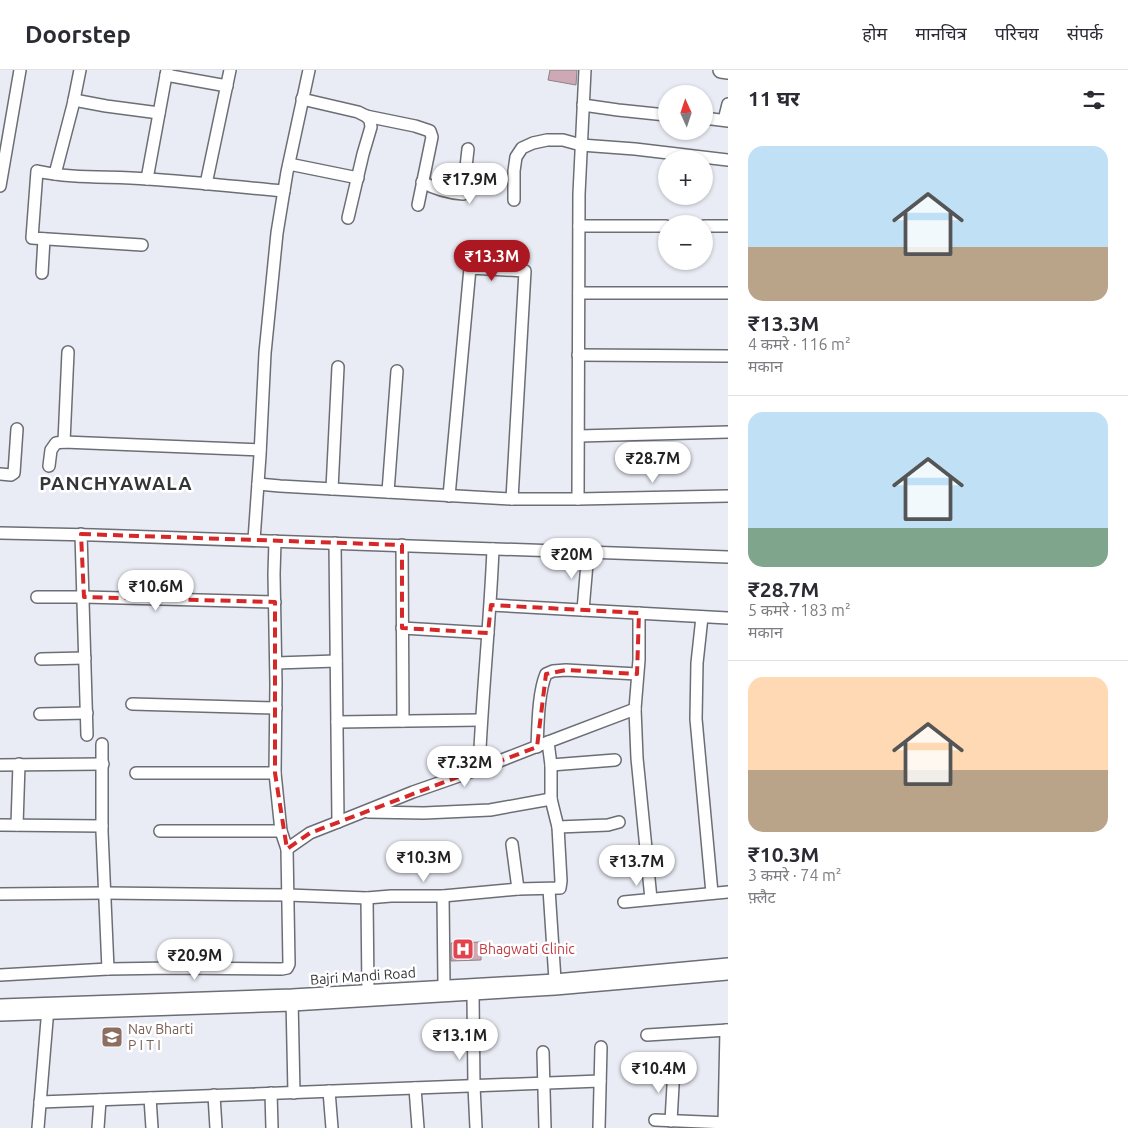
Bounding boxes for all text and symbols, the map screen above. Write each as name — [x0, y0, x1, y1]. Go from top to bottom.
text: Doorstep — [25, 21, 131, 48]
text: होम — [862, 23, 887, 43]
text: मानचित्र — [915, 23, 967, 43]
text: परिचय — [995, 23, 1039, 43]
text: संपर्क — [1067, 23, 1103, 43]
north arrow — [658, 85, 712, 140]
map controls — [658, 85, 713, 270]
text: 11 घर — [748, 86, 800, 110]
icon: filters — [1080, 86, 1108, 114]
button: + — [658, 150, 713, 205]
pin: ₹17.9M — [429, 162, 511, 205]
text: ₹17.9M — [443, 170, 497, 188]
icon: home — [883, 179, 973, 269]
button: − — [658, 215, 713, 270]
pin: ₹13.3M — [451, 240, 533, 282]
text: ₹13.3M — [465, 247, 519, 265]
text: ₹13.3M — [748, 311, 819, 335]
text: 4 कमरे · 116 m² — [748, 335, 851, 353]
text: मकान — [748, 357, 783, 375]
pin: ₹28.7M — [612, 442, 694, 484]
icon: home — [883, 444, 973, 534]
text: ₹28.7M — [626, 449, 680, 467]
district label: PANCHYAWALA — [39, 472, 193, 494]
pin: ₹20M — [542, 538, 602, 580]
text: ₹20M — [551, 545, 593, 563]
pin: ₹10.6M — [115, 570, 197, 612]
text: ₹10.6M — [129, 577, 183, 595]
text: ₹28.7M — [748, 577, 819, 601]
text: 5 कमरे · 183 m² — [748, 601, 851, 619]
text: मकान — [748, 623, 783, 641]
icon: home — [883, 709, 973, 799]
pin: ₹7.32M — [424, 746, 506, 788]
text: ₹7.32M — [438, 753, 492, 771]
pin: ₹10.3M — [383, 840, 465, 883]
text: ₹10.3M — [748, 842, 819, 866]
pin: ₹13.7M — [596, 844, 678, 887]
text: ₹10.3M — [397, 848, 451, 866]
text: ₹13.7M — [610, 852, 664, 870]
text: 3 कमरे · 74 m² — [748, 866, 842, 884]
text: फ़्लैट — [748, 888, 776, 906]
hospital icon: Bhagwati Clinic — [451, 937, 475, 961]
pin: ₹20.9M — [154, 938, 236, 981]
place label: Bhagwati Clinic — [479, 941, 575, 957]
text: ₹20.9M — [168, 946, 222, 964]
street label: Bajri Mandi Road — [310, 964, 416, 988]
pin: ₹13.1M — [419, 1018, 501, 1061]
place label: Nav Bharti P I T I — [128, 1021, 194, 1053]
school or university icon: Nav Bharti P I T I — [100, 1025, 124, 1049]
text: ₹13.1M — [433, 1026, 487, 1044]
pin: ₹10.4M — [618, 1052, 700, 1094]
text: ₹10.4M — [632, 1059, 686, 1077]

